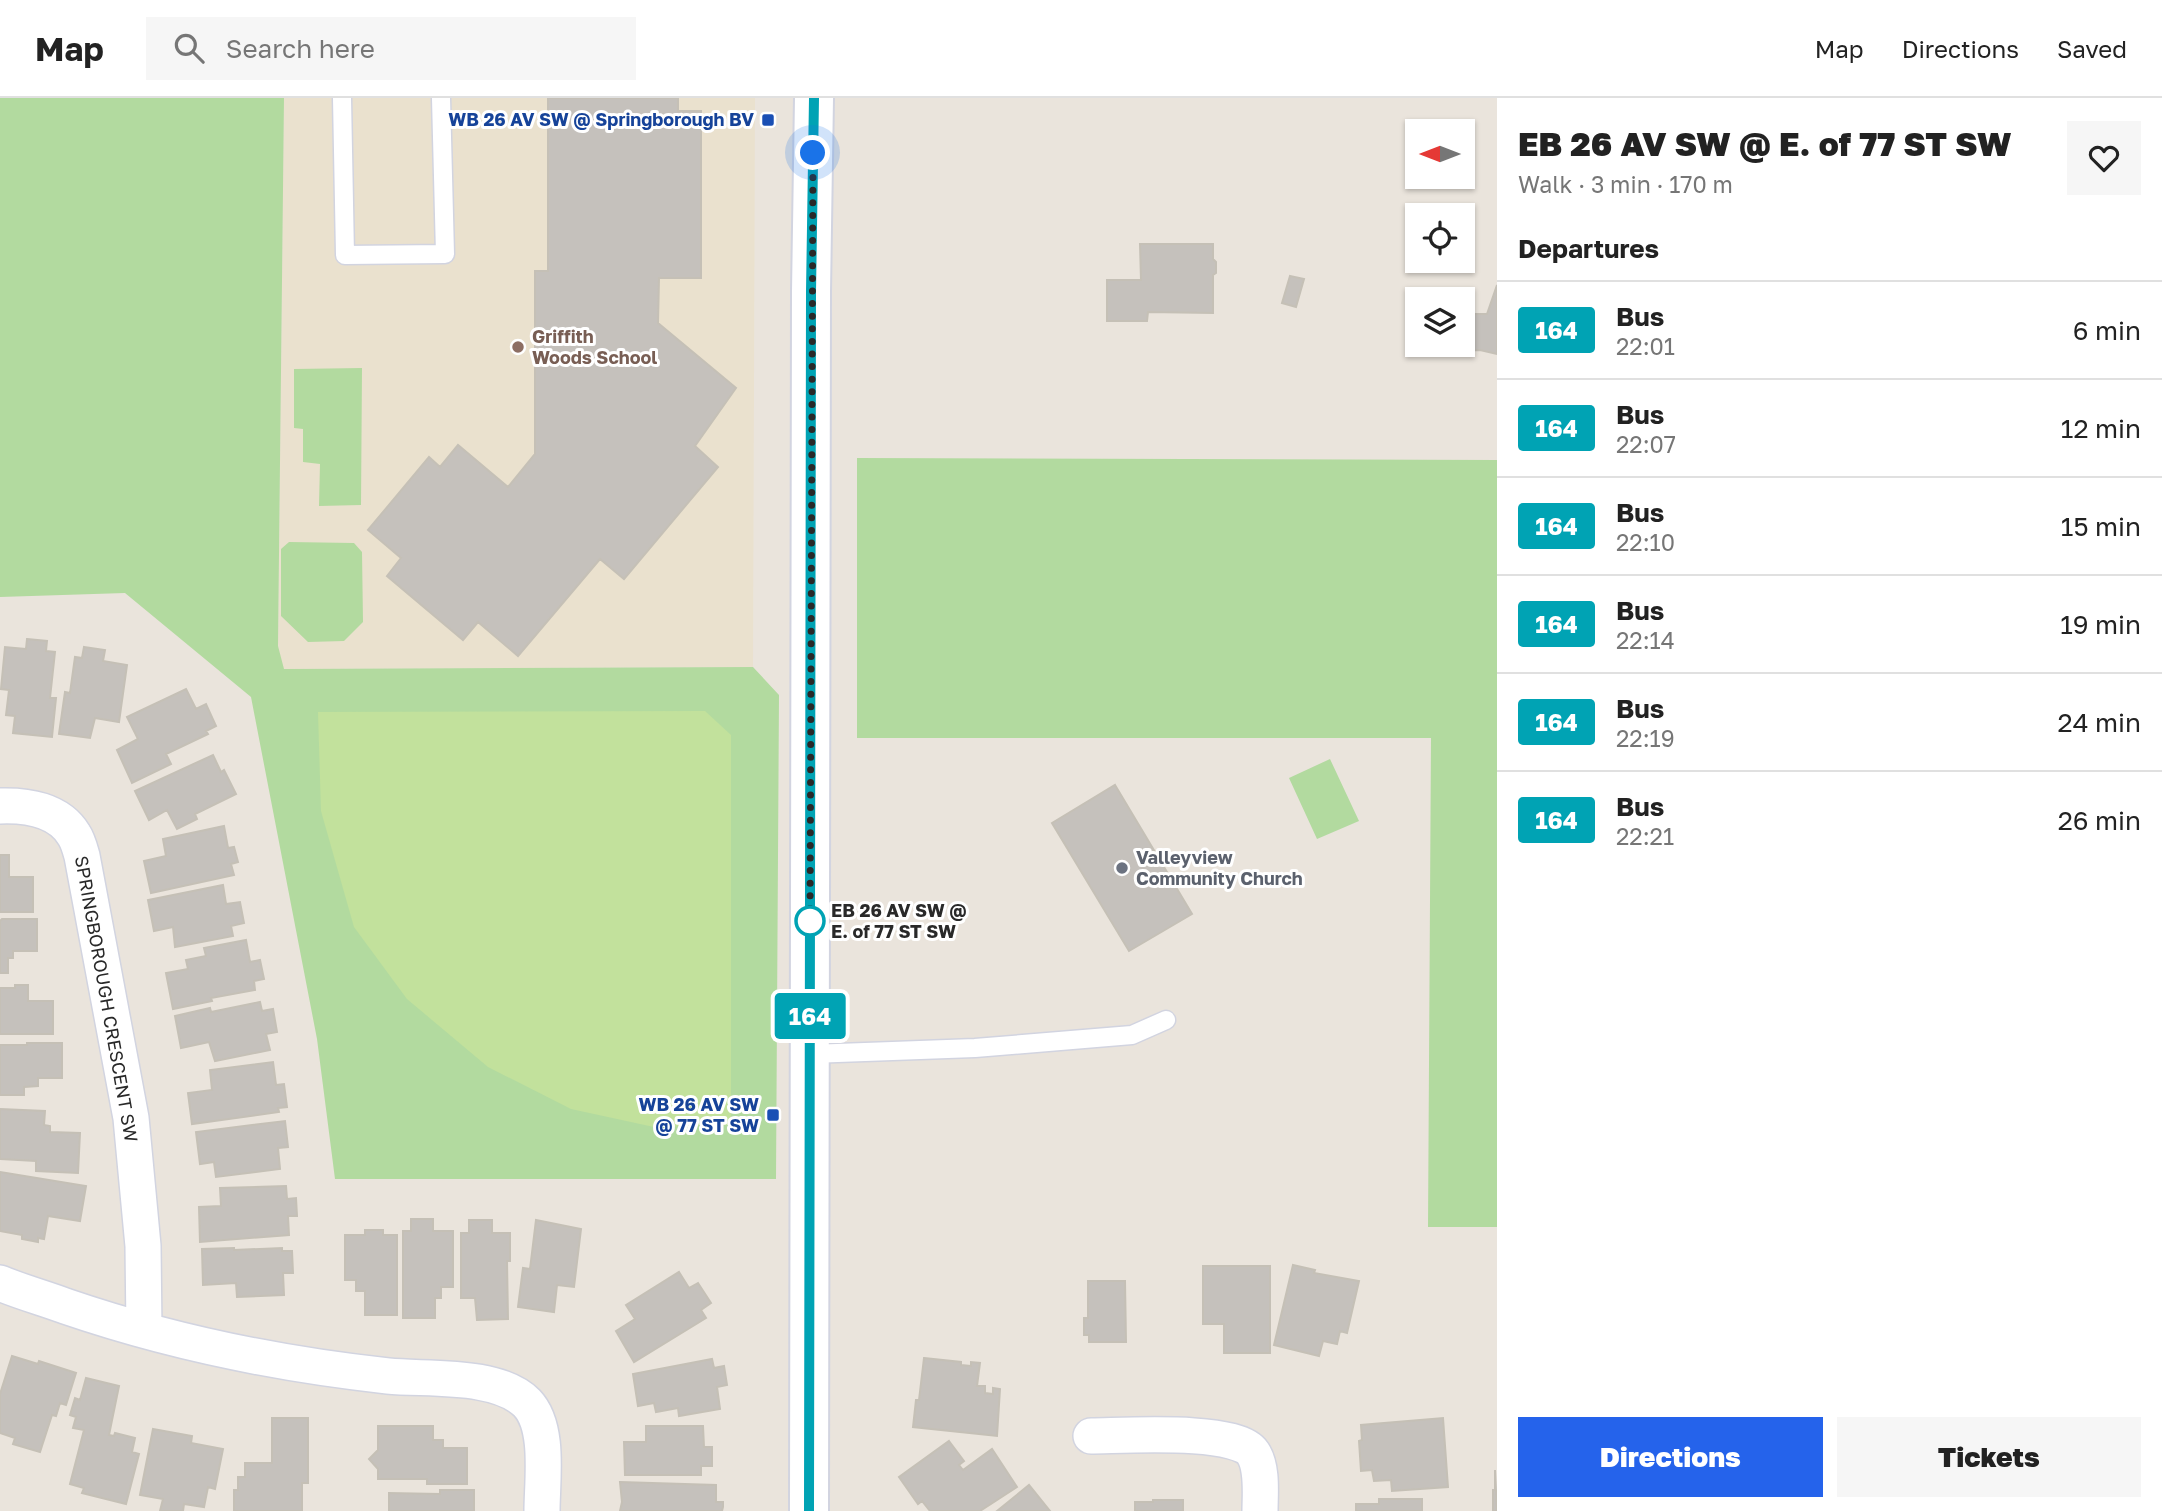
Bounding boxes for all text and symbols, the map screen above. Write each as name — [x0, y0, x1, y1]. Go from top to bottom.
search box — [146, 17, 636, 80]
text: Map — [35, 29, 104, 68]
icon: search — [170, 29, 208, 67]
text: Search here — [226, 33, 375, 64]
text: Map — [1815, 34, 1864, 63]
text: Directions — [1902, 34, 2019, 63]
text: Saved — [2057, 34, 2127, 63]
place label: WB 26 AV SW @ Springborough BV — [448, 108, 754, 130]
marker: WB 26 AV SW @ Springborough BV — [760, 112, 776, 128]
north arrow — [1405, 119, 1475, 189]
map controls — [1405, 119, 1475, 357]
button: heart — [2067, 121, 2141, 195]
text: EB 26 AV SW @ E. of 77 ST SW — [1518, 124, 2011, 163]
your location — [795, 135, 830, 170]
text: Walk · 3 min · 170 m — [1518, 170, 1733, 198]
button: locate — [1405, 203, 1475, 273]
text: Departures — [1518, 233, 1659, 264]
button: layers — [1405, 287, 1475, 357]
text: Bus — [1616, 301, 1664, 332]
text: 164 — [1535, 315, 1578, 344]
text: 6 min — [2073, 315, 2141, 346]
place label: Griffith Woods School — [532, 325, 657, 368]
text: 22:01 — [1616, 332, 1675, 360]
marker: Griffith Woods School — [510, 339, 526, 355]
text: Bus — [1616, 399, 1664, 430]
text: 164 — [1535, 413, 1578, 442]
text: 12 min — [2061, 413, 2141, 444]
text: 22:07 — [1616, 430, 1676, 458]
text: Bus — [1616, 497, 1664, 528]
text: 164 — [1535, 511, 1578, 540]
text: 15 min — [2061, 511, 2141, 542]
text: 22:10 — [1616, 528, 1675, 556]
text: Bus — [1616, 595, 1664, 626]
text: 164 — [1535, 609, 1578, 638]
text: 19 min — [2060, 609, 2141, 640]
text: 22:14 — [1616, 626, 1675, 654]
text: Bus — [1616, 693, 1664, 724]
text: 164 — [1535, 707, 1578, 736]
text: 24 min — [2058, 707, 2141, 738]
text: 22:19 — [1616, 724, 1675, 752]
text: Bus — [1616, 791, 1664, 822]
text: 164 — [1535, 805, 1578, 834]
text: 26 min — [2058, 805, 2141, 836]
text: 22:21 — [1616, 822, 1674, 850]
place label: Valleyview Community Church — [1136, 846, 1303, 889]
street label: SPRINGBOROUGH CRESCENT SW — [71, 854, 143, 1144]
marker: Valleyview Community Church — [1114, 860, 1130, 876]
place label: EB 26 AV SW @ E. of 77 ST SW — [831, 899, 967, 942]
marker: EB 26 AV SW @ E. of 77 ST SW — [795, 906, 825, 936]
line badge: 164 — [770, 993, 850, 1039]
text: 164 — [789, 1001, 831, 1030]
place label: WB 26 AV SW @ 77 ST SW — [638, 1093, 759, 1136]
marker: WB 26 AV SW @ 77 ST SW — [765, 1107, 781, 1123]
button: Directions — [1518, 1417, 1823, 1497]
button: Tickets — [1837, 1417, 2141, 1497]

